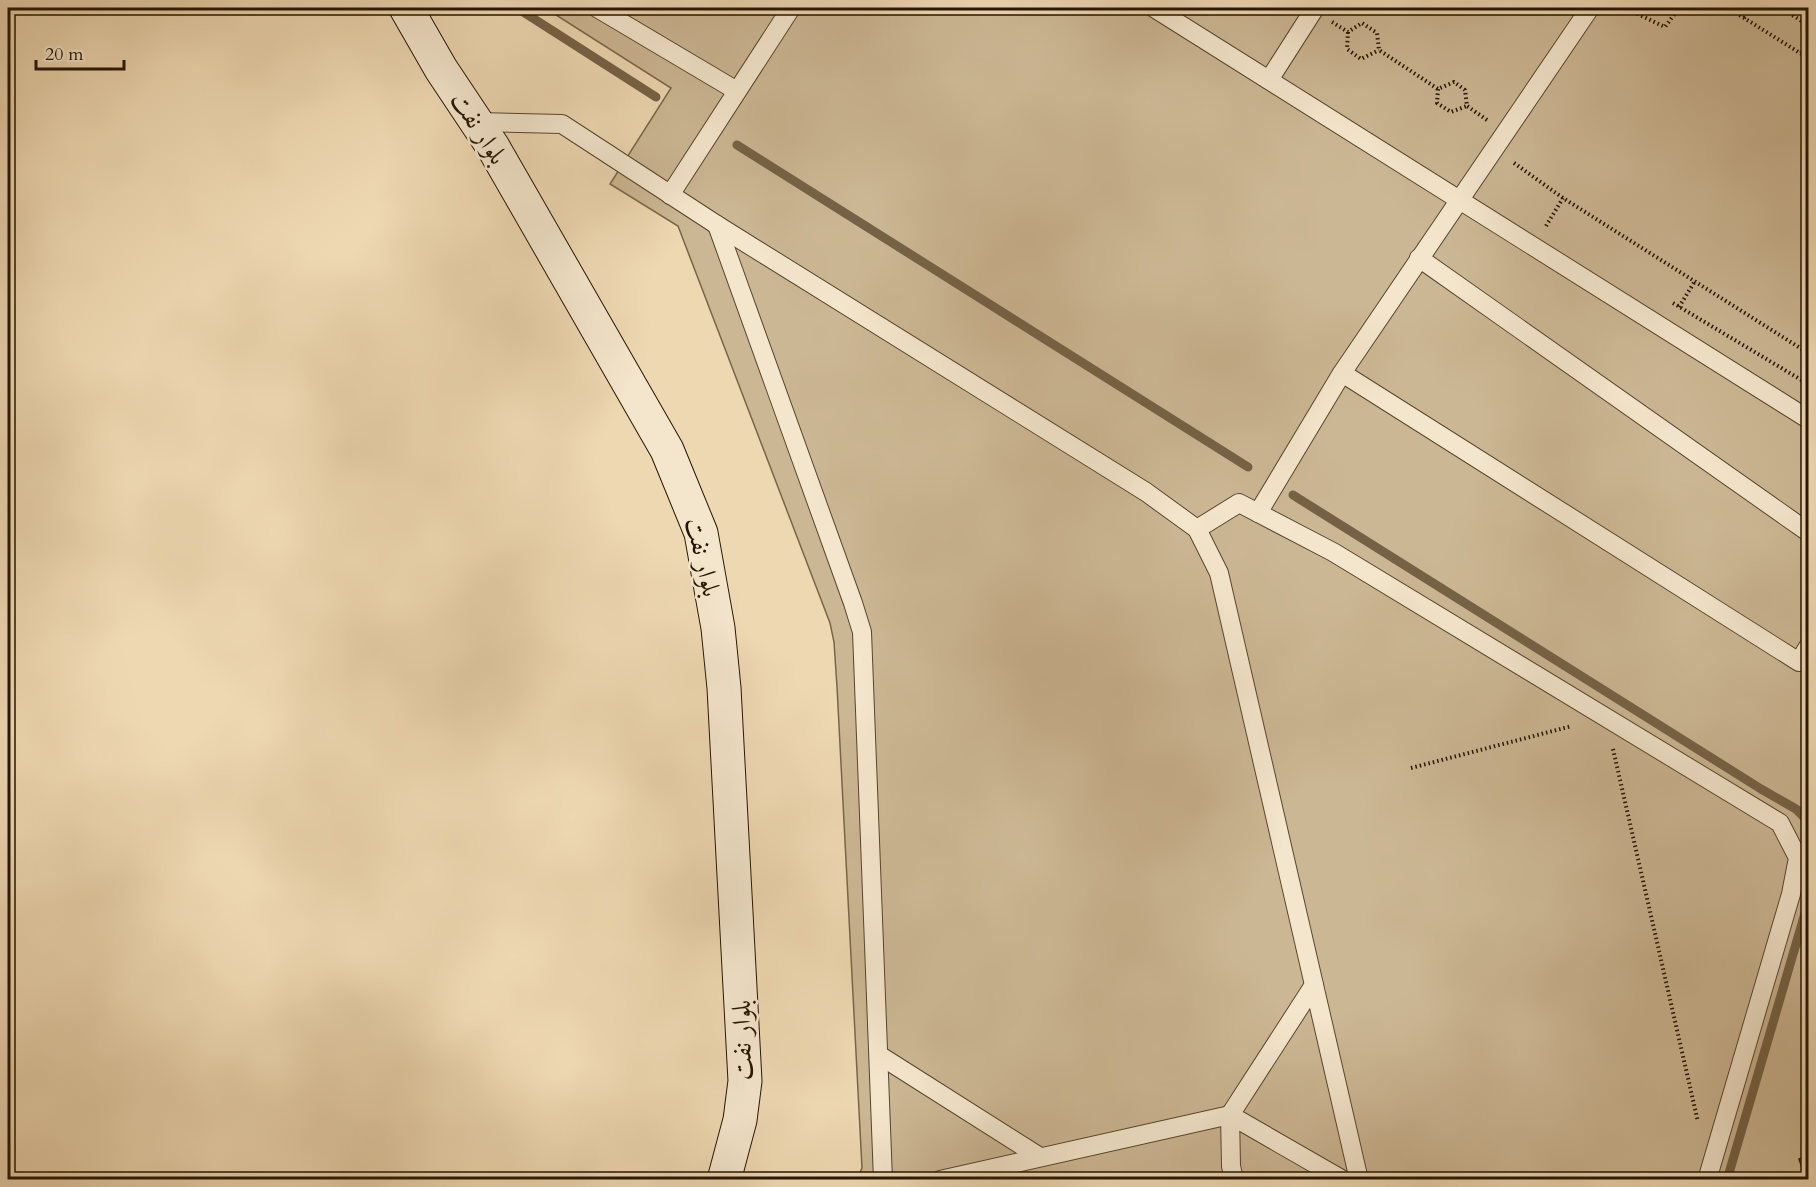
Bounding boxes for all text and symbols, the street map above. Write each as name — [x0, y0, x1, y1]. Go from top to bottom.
scale bar — [36, 33, 124, 71]
text: 20 m — [45, 42, 84, 67]
street label: بلوار نفت — [442, 85, 516, 171]
street label: بلوار نفت — [677, 514, 729, 600]
street label: بلوار نفت — [724, 999, 760, 1081]

